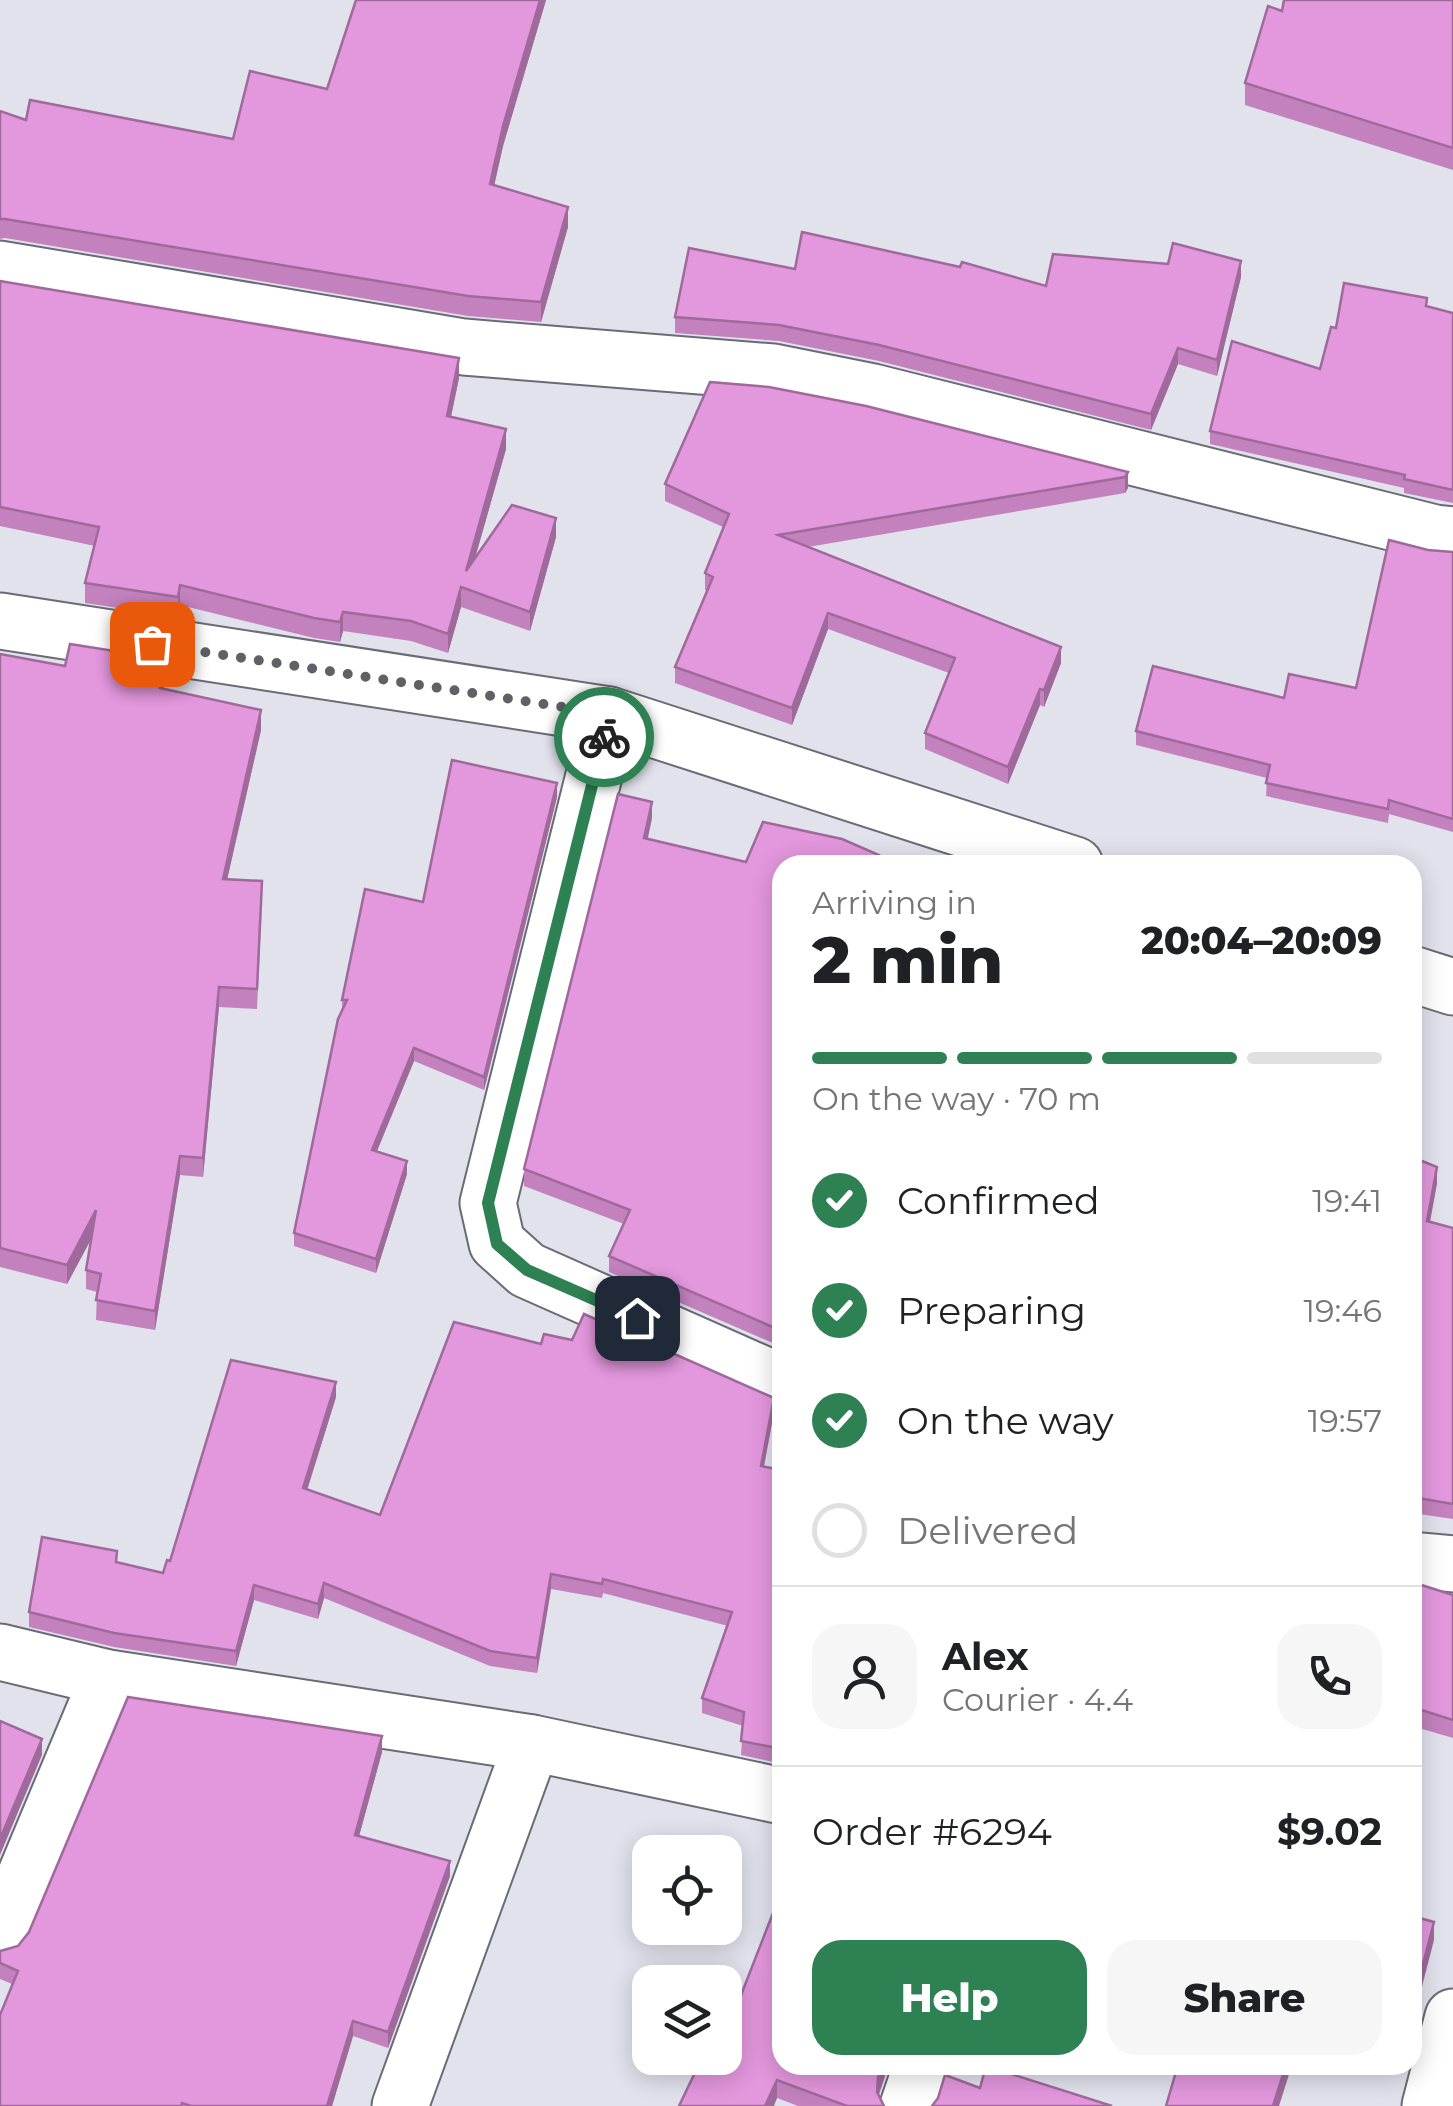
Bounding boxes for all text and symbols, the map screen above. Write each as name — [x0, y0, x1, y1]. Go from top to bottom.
pin — [110, 602, 195, 687]
icon: bag — [125, 617, 180, 672]
courier — [554, 687, 654, 787]
icon: bike — [577, 710, 632, 765]
text: Arriving in — [812, 883, 977, 922]
text: 20:04–20:09 — [1141, 917, 1382, 964]
text: 2 min — [812, 920, 1003, 999]
text: On the way · 70 m — [812, 1079, 1101, 1118]
icon: check — [812, 1173, 867, 1228]
text: Confirmed — [897, 1177, 1100, 1224]
text: 19:41 — [1312, 1181, 1382, 1220]
pin — [595, 1276, 680, 1361]
icon: check — [812, 1283, 867, 1338]
text: Preparing — [897, 1287, 1086, 1334]
icon: home — [610, 1291, 665, 1346]
text: 19:46 — [1304, 1291, 1382, 1330]
icon: check — [812, 1393, 867, 1448]
text: On the way — [897, 1397, 1114, 1444]
text: 19:57 — [1308, 1401, 1382, 1440]
text: Delivered — [897, 1507, 1078, 1554]
button: person — [812, 1624, 917, 1729]
button: phone — [1277, 1624, 1382, 1729]
text: Alex — [942, 1633, 1029, 1680]
text: Courier · 4.4 — [942, 1680, 1133, 1719]
text: Order #6294 — [812, 1808, 1052, 1855]
text: $9.02 — [1277, 1808, 1382, 1855]
map controls — [632, 1835, 742, 2075]
button: locate — [632, 1835, 742, 1945]
button: Help — [812, 1940, 1087, 2055]
button: Share — [1107, 1940, 1382, 2055]
button: layers — [632, 1965, 742, 2075]

